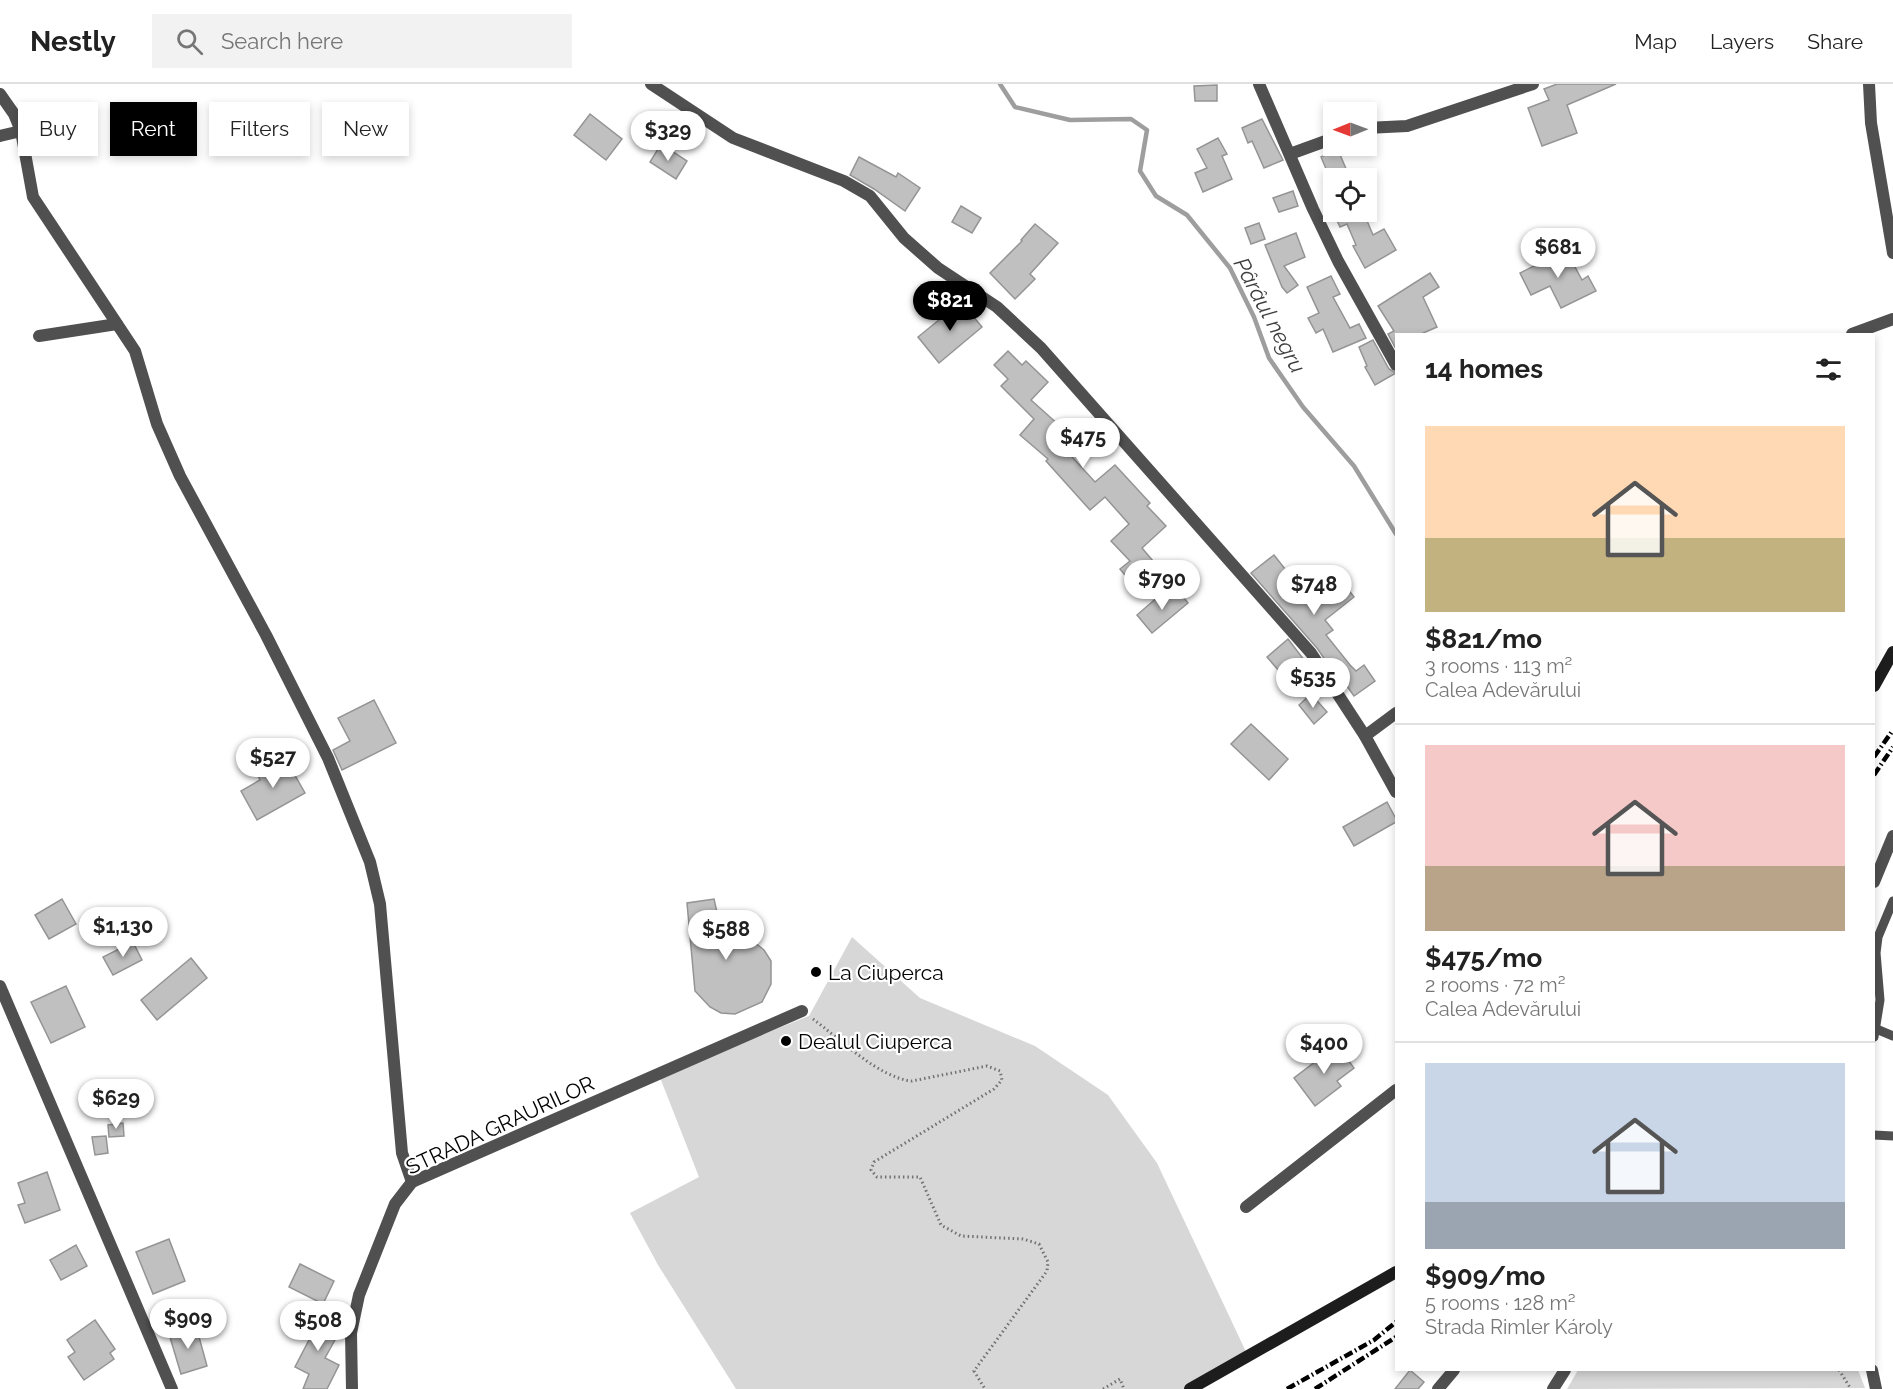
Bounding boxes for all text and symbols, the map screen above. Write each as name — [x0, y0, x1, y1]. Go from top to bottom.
search box — [152, 14, 572, 68]
text: Nestly — [30, 25, 116, 58]
icon: search — [173, 25, 206, 58]
text: Search here — [221, 28, 343, 54]
text: Map — [1634, 29, 1677, 54]
text: Layers — [1710, 29, 1774, 54]
text: Share — [1807, 29, 1863, 54]
chip: Buy — [18, 102, 98, 156]
chip: Rent — [110, 102, 197, 156]
chip: Filters — [209, 102, 310, 156]
chip: New — [322, 102, 409, 156]
north arrow — [1323, 102, 1377, 156]
map controls — [1323, 102, 1377, 222]
pin: $329 — [632, 111, 704, 162]
text: $329 — [645, 118, 691, 142]
button: locate — [1323, 168, 1377, 222]
pin: $681 — [1522, 228, 1594, 279]
text: $681 — [1535, 235, 1581, 259]
water label: Pârâul negru — [1229, 253, 1311, 377]
pin: $821 — [914, 281, 986, 332]
text: $821 — [927, 288, 973, 312]
icon: filters — [1812, 353, 1845, 386]
text: 14 homes — [1425, 354, 1543, 384]
pin: $475 — [1047, 418, 1119, 469]
text: $475 — [1060, 425, 1106, 449]
icon: home — [1581, 465, 1689, 573]
pin: $790 — [1126, 560, 1198, 611]
pin: $748 — [1278, 565, 1350, 616]
text: $790 — [1138, 567, 1186, 591]
text: $748 — [1291, 572, 1337, 596]
text: $821/mo — [1425, 624, 1542, 654]
text: 3 rooms · 113 m² — [1425, 654, 1572, 678]
pin: $535 — [1277, 658, 1349, 709]
text: $535 — [1290, 665, 1336, 689]
text: Calea Adevărului — [1425, 678, 1581, 702]
pin: $527 — [237, 738, 309, 789]
text: $527 — [250, 745, 296, 769]
icon: home — [1581, 784, 1689, 892]
pin: $1,130 — [74, 907, 172, 958]
pin: $588 — [690, 910, 762, 961]
text: $1,130 — [93, 914, 153, 938]
text: $588 — [702, 917, 750, 941]
text: $475/mo — [1425, 943, 1542, 973]
place label: La Ciuperca — [828, 960, 944, 985]
marker: La Ciuperca — [809, 965, 823, 979]
text: 2 rooms · 72 m² — [1425, 973, 1565, 997]
text: Calea Adevărului — [1425, 997, 1581, 1021]
pin: $400 — [1288, 1024, 1360, 1075]
place label: Dealul Ciuperca — [798, 1029, 952, 1054]
text: $400 — [1300, 1031, 1348, 1055]
marker: Dealul Ciuperca — [779, 1034, 793, 1048]
street label: STRADA GRAURILOR — [402, 1070, 598, 1180]
pin: $629 — [80, 1079, 152, 1130]
text: $629 — [92, 1086, 140, 1110]
icon: home — [1581, 1102, 1689, 1210]
text: $909/mo — [1425, 1261, 1545, 1291]
text: 5 rooms · 128 m² — [1425, 1291, 1576, 1315]
pin: $909 — [152, 1299, 224, 1350]
pin: $508 — [282, 1301, 354, 1352]
text: $909 — [164, 1306, 212, 1330]
text: $508 — [294, 1308, 342, 1332]
text: Strada Rimler Károly — [1425, 1315, 1613, 1339]

